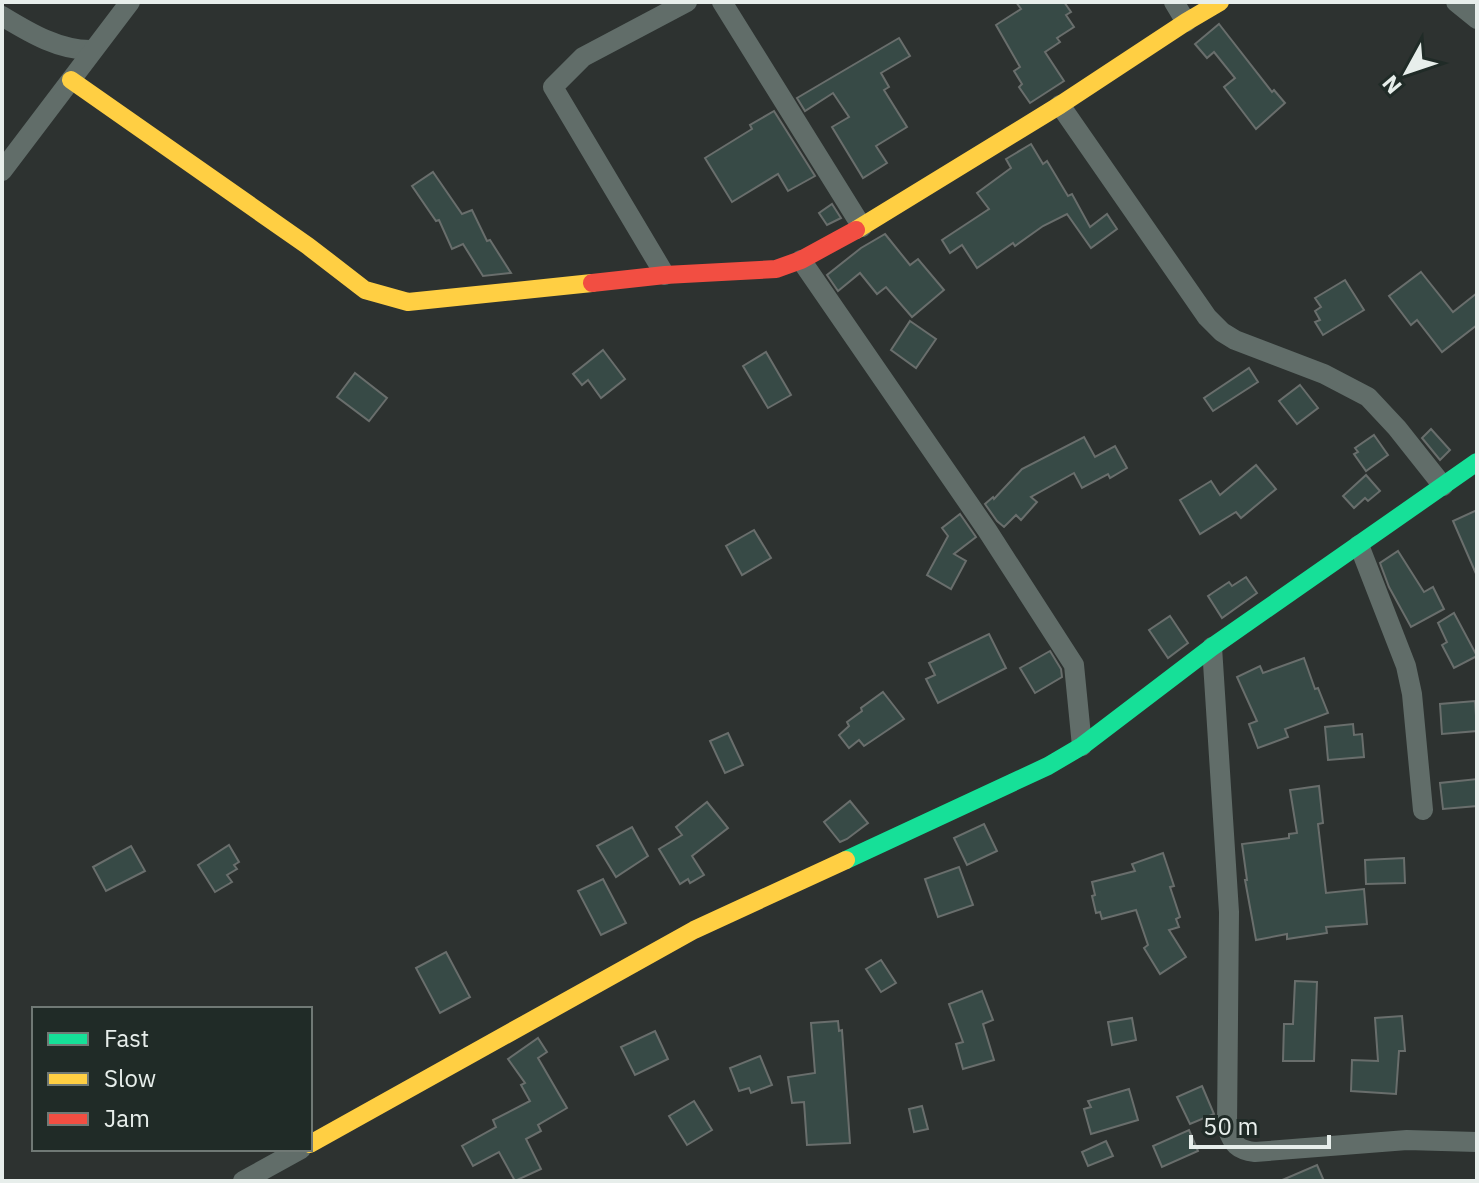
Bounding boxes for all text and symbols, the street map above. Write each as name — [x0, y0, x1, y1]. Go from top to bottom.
north arrow — [1367, 32, 1447, 112]
text: N — [1375, 70, 1408, 101]
legend — [32, 1007, 312, 1151]
text: Fast — [104, 1022, 149, 1054]
text: Slow — [104, 1062, 156, 1094]
scale bar — [1191, 1099, 1329, 1149]
text: Jam — [104, 1102, 150, 1134]
text: 50 m — [1203, 1110, 1258, 1142]

